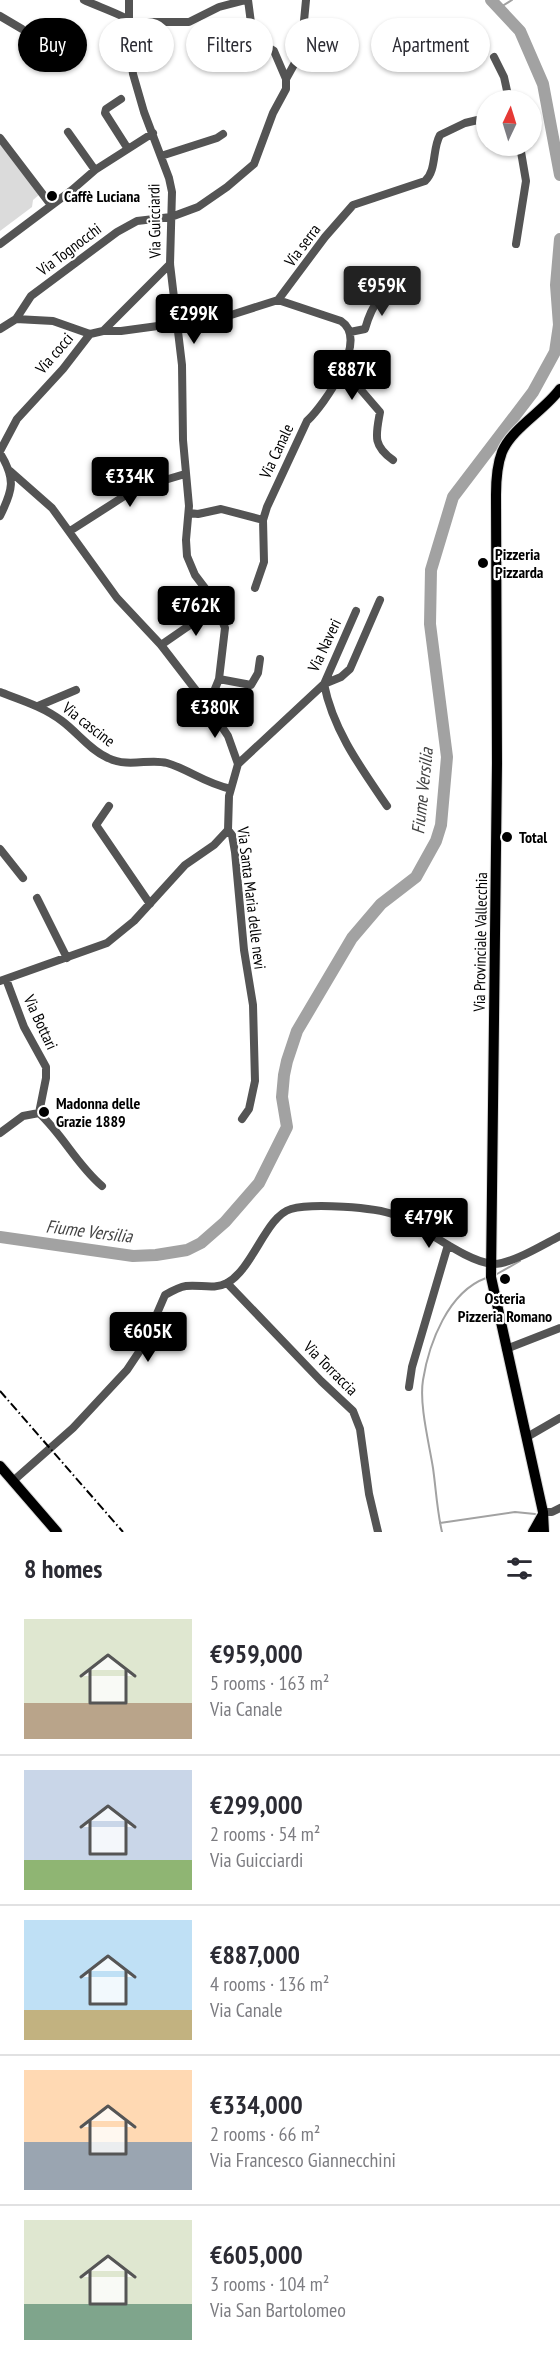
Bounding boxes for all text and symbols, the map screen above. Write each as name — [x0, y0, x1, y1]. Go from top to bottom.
chip: Buy — [18, 18, 87, 72]
chip: Rent — [99, 18, 174, 72]
chip: Filters — [186, 18, 273, 72]
chip: New — [285, 18, 359, 72]
chip: Apartment — [371, 18, 490, 72]
north arrow — [476, 90, 542, 156]
map controls — [476, 90, 542, 156]
street label: Via Guicciardi — [143, 183, 165, 260]
place label: Caffè Luciana — [64, 186, 140, 206]
marker: Caffè Luciana — [45, 189, 59, 203]
street label: Via Tognocchi — [32, 218, 105, 280]
street label: Via serra — [279, 220, 324, 271]
pin: €959K — [340, 266, 424, 317]
text: €959K — [358, 272, 406, 298]
pin: €299K — [152, 294, 236, 345]
text: €299K — [170, 300, 218, 326]
street label: Via cocci — [30, 328, 77, 378]
pin: €887K — [310, 350, 394, 401]
text: €887K — [328, 356, 376, 382]
street label: Via Canale — [254, 421, 297, 482]
pin: €334K — [88, 457, 172, 508]
text: €334K — [106, 463, 154, 489]
place label: Pizzeria Pizzarda — [495, 544, 544, 582]
marker: Pizzeria Pizzarda — [476, 556, 490, 570]
pin: €762K — [154, 586, 238, 637]
text: €762K — [172, 592, 220, 618]
street label: Via Naveri — [303, 615, 345, 676]
pin: €380K — [173, 688, 257, 739]
text: €380K — [191, 694, 239, 720]
street label: Via cascine — [58, 697, 119, 751]
water label: Fiume Versilia — [406, 746, 438, 835]
street label: Via Santa Maria delle nevi — [233, 825, 271, 970]
place label: Total — [519, 827, 547, 847]
marker: Total — [500, 830, 514, 844]
street label: Via Provinciale Vallecchia — [469, 872, 491, 1013]
street label: Via Bottari — [19, 990, 62, 1053]
place label: Madonna delle Grazie 1889 — [56, 1093, 140, 1131]
marker: Madonna delle Grazie 1889 — [37, 1105, 51, 1119]
pin: €479K — [387, 1198, 471, 1249]
text: €479K — [405, 1204, 453, 1230]
water label: Fiume Versilia — [45, 1214, 134, 1248]
marker: Osteria Pizzeria Romano — [498, 1272, 512, 1286]
place label: Osteria Pizzeria Romano — [458, 1288, 552, 1326]
pin: €605K — [106, 1312, 190, 1363]
text: €605K — [124, 1318, 172, 1344]
street label: Via Torraccia — [299, 1336, 362, 1399]
text: 8 homes — [24, 1552, 102, 1585]
icon: filters — [503, 1552, 536, 1585]
text: €959,000 — [210, 1637, 303, 1670]
icon: home — [72, 1643, 144, 1715]
text: 5 rooms · 163 m² — [210, 1670, 329, 1696]
text: Via Canale — [210, 1696, 282, 1722]
text: €299,000 — [210, 1788, 303, 1821]
icon: home — [72, 1794, 144, 1866]
text: 2 rooms · 54 m² — [210, 1821, 320, 1847]
text: Via Guicciardi — [210, 1847, 303, 1873]
text: €887,000 — [210, 1938, 300, 1971]
icon: home — [72, 1944, 144, 2016]
text: 4 rooms · 136 m² — [210, 1971, 329, 1997]
text: Via Canale — [210, 1997, 282, 2023]
text: €334,000 — [210, 2088, 303, 2121]
icon: home — [72, 2094, 144, 2166]
text: 2 rooms · 66 m² — [210, 2121, 320, 2147]
text: Via Francesco Giannecchini — [210, 2147, 396, 2173]
text: €605,000 — [210, 2238, 303, 2271]
icon: home — [72, 2244, 144, 2316]
text: 3 rooms · 104 m² — [210, 2271, 329, 2297]
text: Via San Bartolomeo — [210, 2297, 346, 2323]

